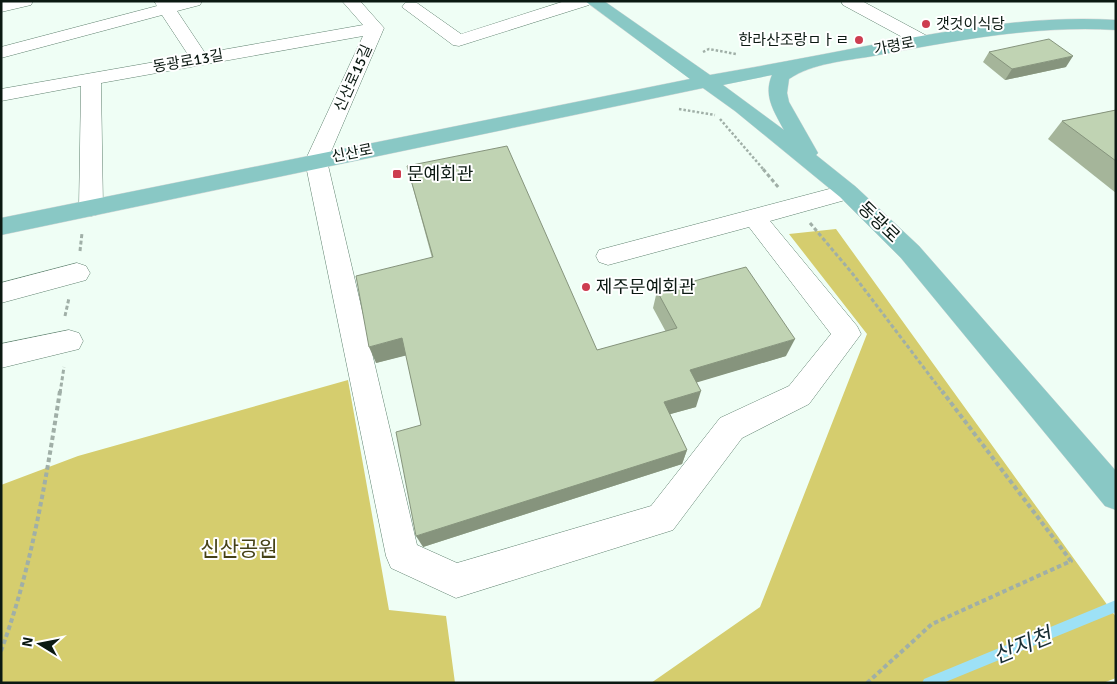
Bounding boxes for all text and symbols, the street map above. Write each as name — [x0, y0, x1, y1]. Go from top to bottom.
place label: 갯것이식당 — [936, 15, 1005, 33]
marker: 갯것이식당 — [920, 18, 932, 30]
place label: 한라산조랑ㅁㅏㄹ — [739, 31, 849, 49]
street label: 가령로 — [872, 33, 916, 59]
marker: 한라산조랑ㅁㅏㄹ — [853, 34, 865, 46]
street label: 신산로15길 — [330, 42, 376, 114]
street label: 동광로13길 — [151, 46, 225, 76]
street label: 신산로 — [330, 140, 374, 166]
place label: 문예회관 — [407, 163, 474, 185]
marker: 문예회관 — [391, 168, 403, 180]
street label: 동광로 — [853, 197, 905, 247]
place label: 제주문예회관 — [596, 276, 696, 298]
marker: 제주문예회관 — [580, 281, 592, 293]
park label: 신산공원 — [200, 536, 278, 562]
north arrow — [15, 619, 65, 669]
water label: 산지천 — [989, 621, 1058, 669]
text: N — [18, 636, 37, 648]

